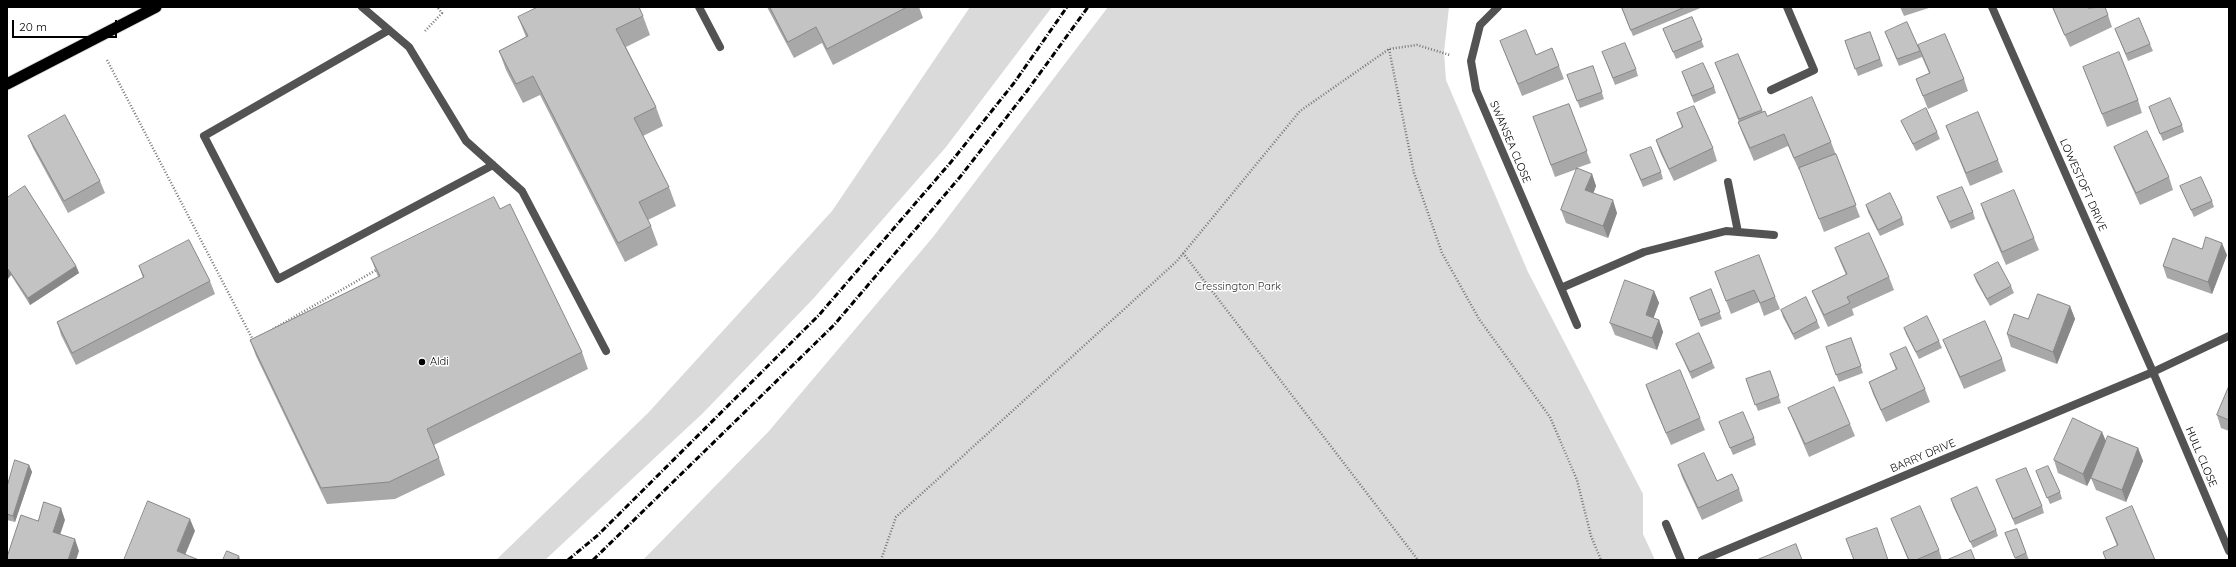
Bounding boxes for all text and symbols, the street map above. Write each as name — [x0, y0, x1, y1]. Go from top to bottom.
scale bar — [14, 12, 119, 38]
text: 20 m — [19, 19, 47, 34]
street label: SWANSEA CLOSE — [1487, 99, 1533, 185]
street label: LOWESTOFT DRIVE — [2057, 137, 2109, 233]
park label: Cressington Park — [1195, 280, 1281, 294]
place label: Aldi — [430, 355, 449, 369]
marker: Aldi — [417, 357, 427, 367]
street label: HULL CLOSE — [2182, 425, 2220, 489]
street label: BARRY DRIVE — [1888, 436, 1958, 476]

